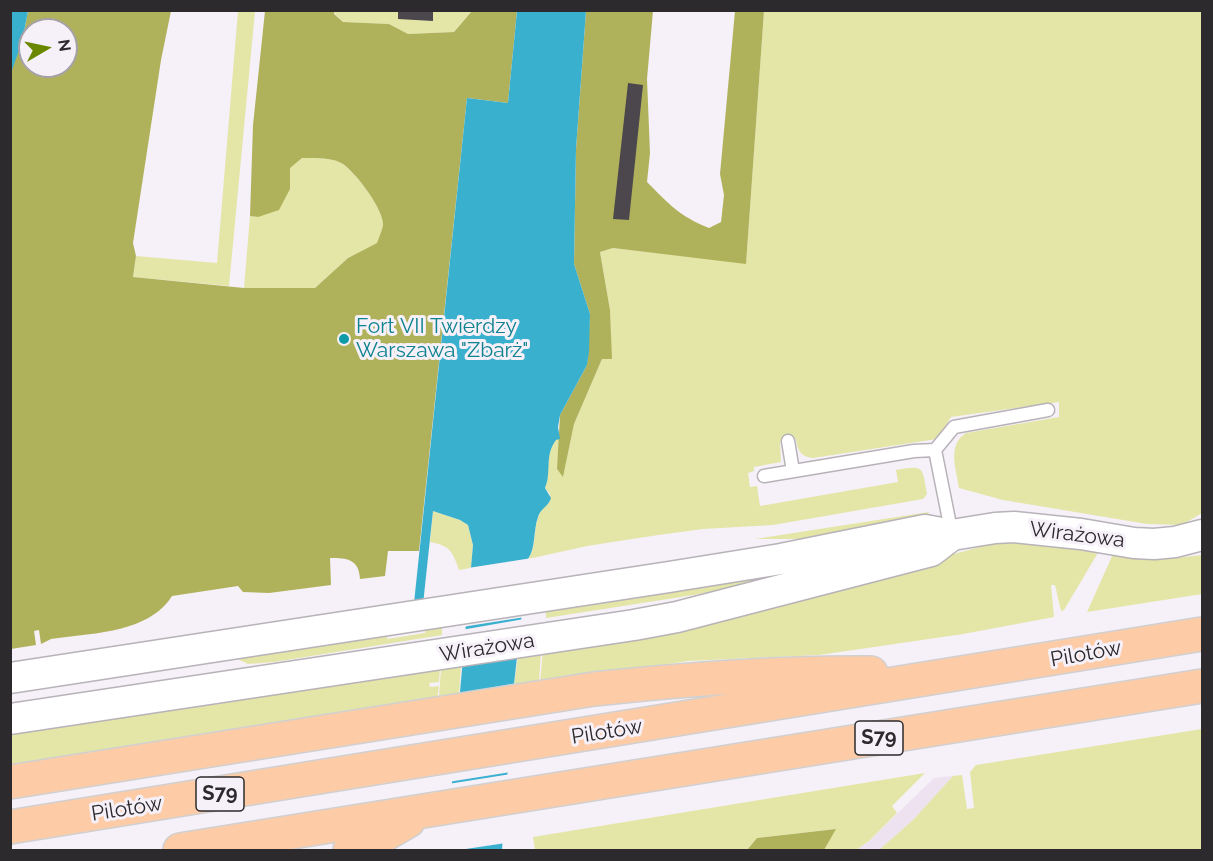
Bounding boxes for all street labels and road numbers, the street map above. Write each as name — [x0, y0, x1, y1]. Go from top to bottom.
street label: Wirażowa — [1028, 517, 1126, 553]
street label: Wirażowa — [438, 628, 536, 668]
street label: Pilotów — [1048, 635, 1124, 673]
street label: Pilotów — [570, 714, 644, 750]
road number: S79 — [855, 721, 903, 755]
road number: S79 — [196, 777, 244, 811]
street label: Pilotów — [90, 791, 164, 827]

